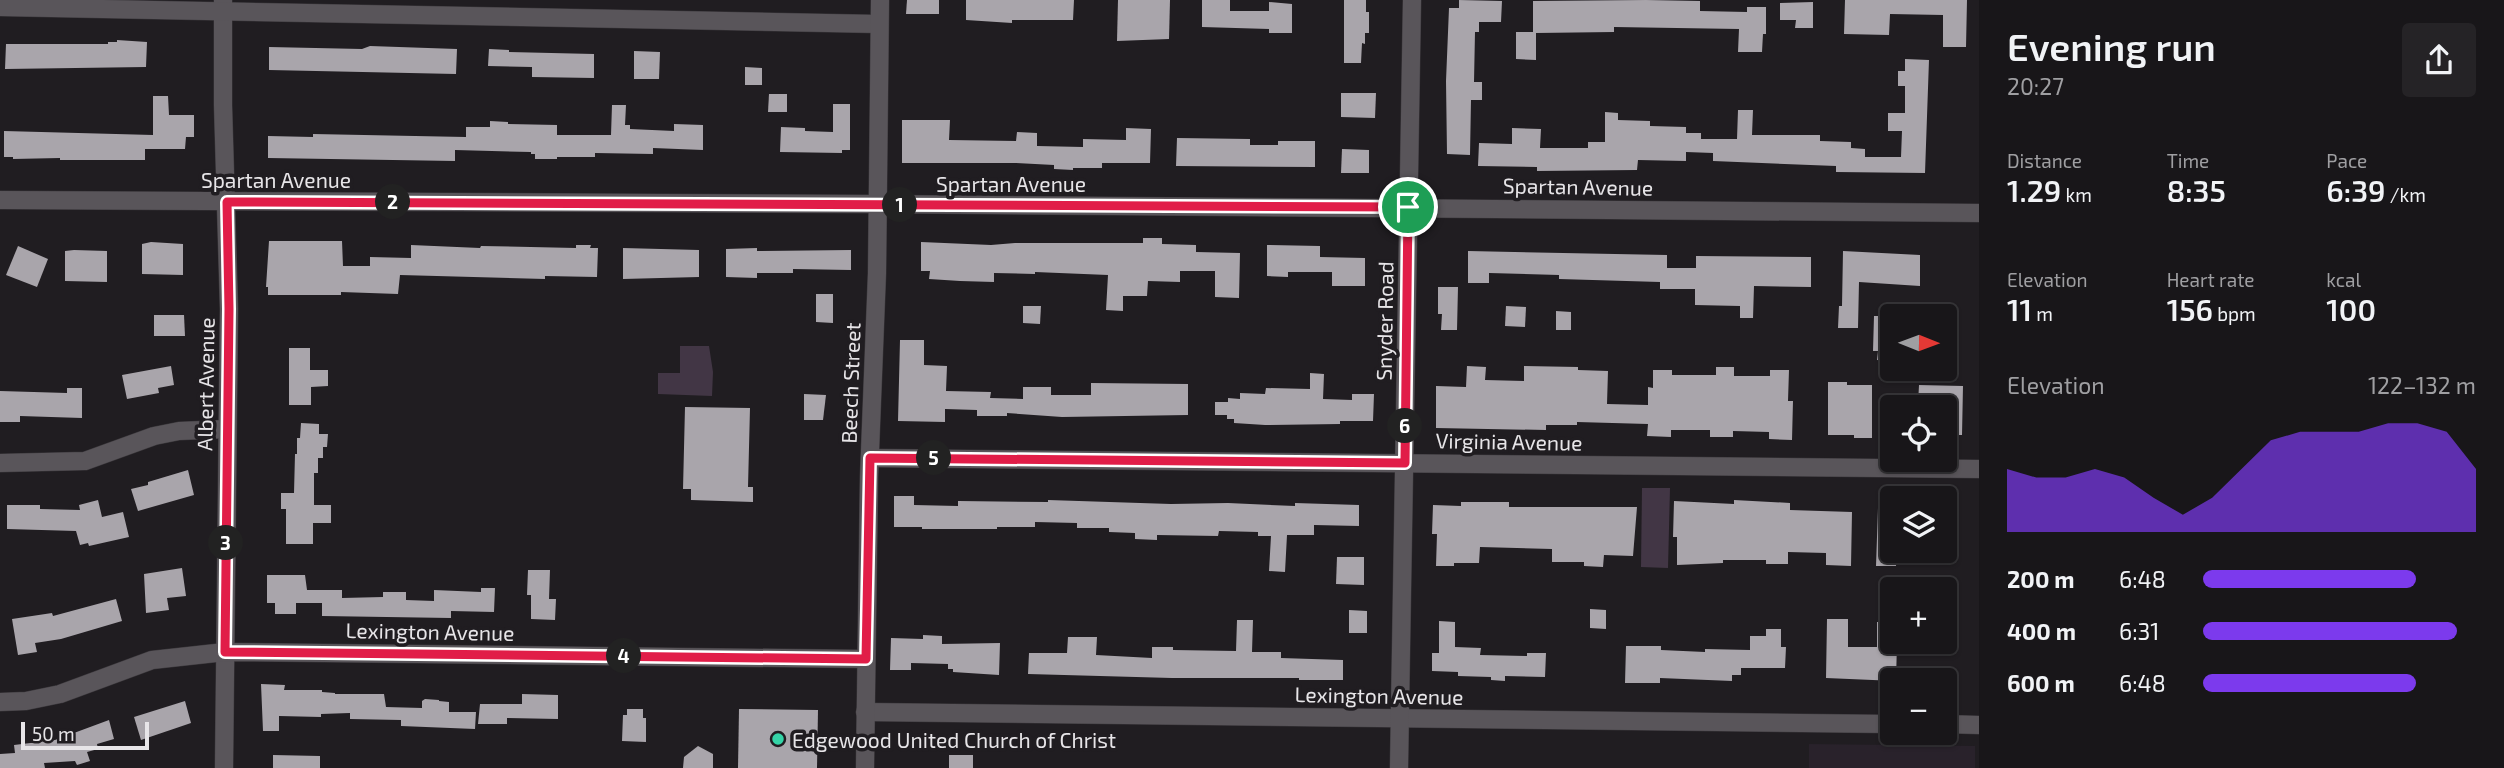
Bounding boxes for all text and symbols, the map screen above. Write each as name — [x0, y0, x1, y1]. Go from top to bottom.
text: Evening run — [2007, 23, 2216, 69]
button: share — [2402, 23, 2476, 97]
text: 20:27 — [2007, 72, 2064, 100]
text: Distance — [2007, 149, 2082, 172]
text: Time — [2167, 149, 2209, 172]
text: Pace — [2326, 149, 2367, 172]
street label: Spartan Avenue — [201, 167, 351, 192]
street label: Spartan Avenue — [936, 171, 1086, 196]
street label: Spartan Avenue — [1503, 172, 1653, 200]
text: 1.29 — [2007, 172, 2061, 208]
text: 8:35 — [2167, 172, 2226, 208]
text: 6:39 — [2326, 172, 2386, 208]
pin — [1378, 177, 1438, 237]
text: km — [2061, 183, 2092, 206]
text: /km — [2386, 183, 2426, 206]
pin: 2 — [376, 184, 410, 220]
pin: 1 — [883, 188, 918, 222]
icon: arrive — [1389, 188, 1427, 226]
text: 2 — [387, 190, 398, 213]
text: 1 — [895, 193, 904, 216]
street label: Snyder Road — [1370, 261, 1398, 381]
text: Elevation — [2007, 268, 2088, 291]
text: Heart rate — [2167, 268, 2255, 291]
text: kcal — [2326, 268, 2361, 291]
text: 11 — [2007, 291, 2032, 327]
text: 156 — [2167, 291, 2213, 327]
text: 100 — [2326, 291, 2376, 327]
text: m — [2032, 302, 2053, 325]
text: bpm — [2213, 302, 2256, 325]
north arrow — [1880, 304, 1956, 382]
map controls — [1880, 304, 1957, 745]
street label: Albert Avenue — [191, 317, 219, 451]
street label: Beech Street — [835, 322, 865, 444]
text: Elevation — [2007, 371, 2105, 399]
text: 122–132 m — [2368, 371, 2476, 399]
button: locate — [1880, 395, 1957, 472]
pin: 6 — [1388, 408, 1422, 444]
text: 6 — [1399, 414, 1410, 437]
street label: Virginia Avenue — [1435, 427, 1583, 455]
pin: 5 — [916, 440, 951, 476]
text: 5 — [928, 446, 939, 469]
button: layers — [1880, 486, 1957, 563]
pin: 3 — [208, 526, 244, 560]
text: 3 — [220, 531, 231, 554]
text: 200 m — [2007, 565, 2075, 593]
text: 6:48 — [2119, 565, 2166, 593]
button: + — [1880, 577, 1957, 654]
street label: Lexington Avenue — [345, 617, 515, 645]
text: 400 m — [2007, 617, 2076, 645]
text: 6:31 — [2119, 617, 2160, 645]
pin: 4 — [606, 638, 642, 674]
text: 4 — [617, 644, 630, 667]
button: − — [1880, 668, 1957, 745]
text: 600 m — [2007, 669, 2075, 697]
text: 6:48 — [2119, 669, 2166, 697]
street label: Lexington Avenue — [1294, 681, 1464, 709]
scale bar — [21, 719, 149, 751]
text: 50 m — [32, 722, 75, 745]
place label: Edgewood United Church of Christ — [792, 727, 1116, 752]
marker: Edgewood United Church of Christ — [770, 731, 786, 747]

